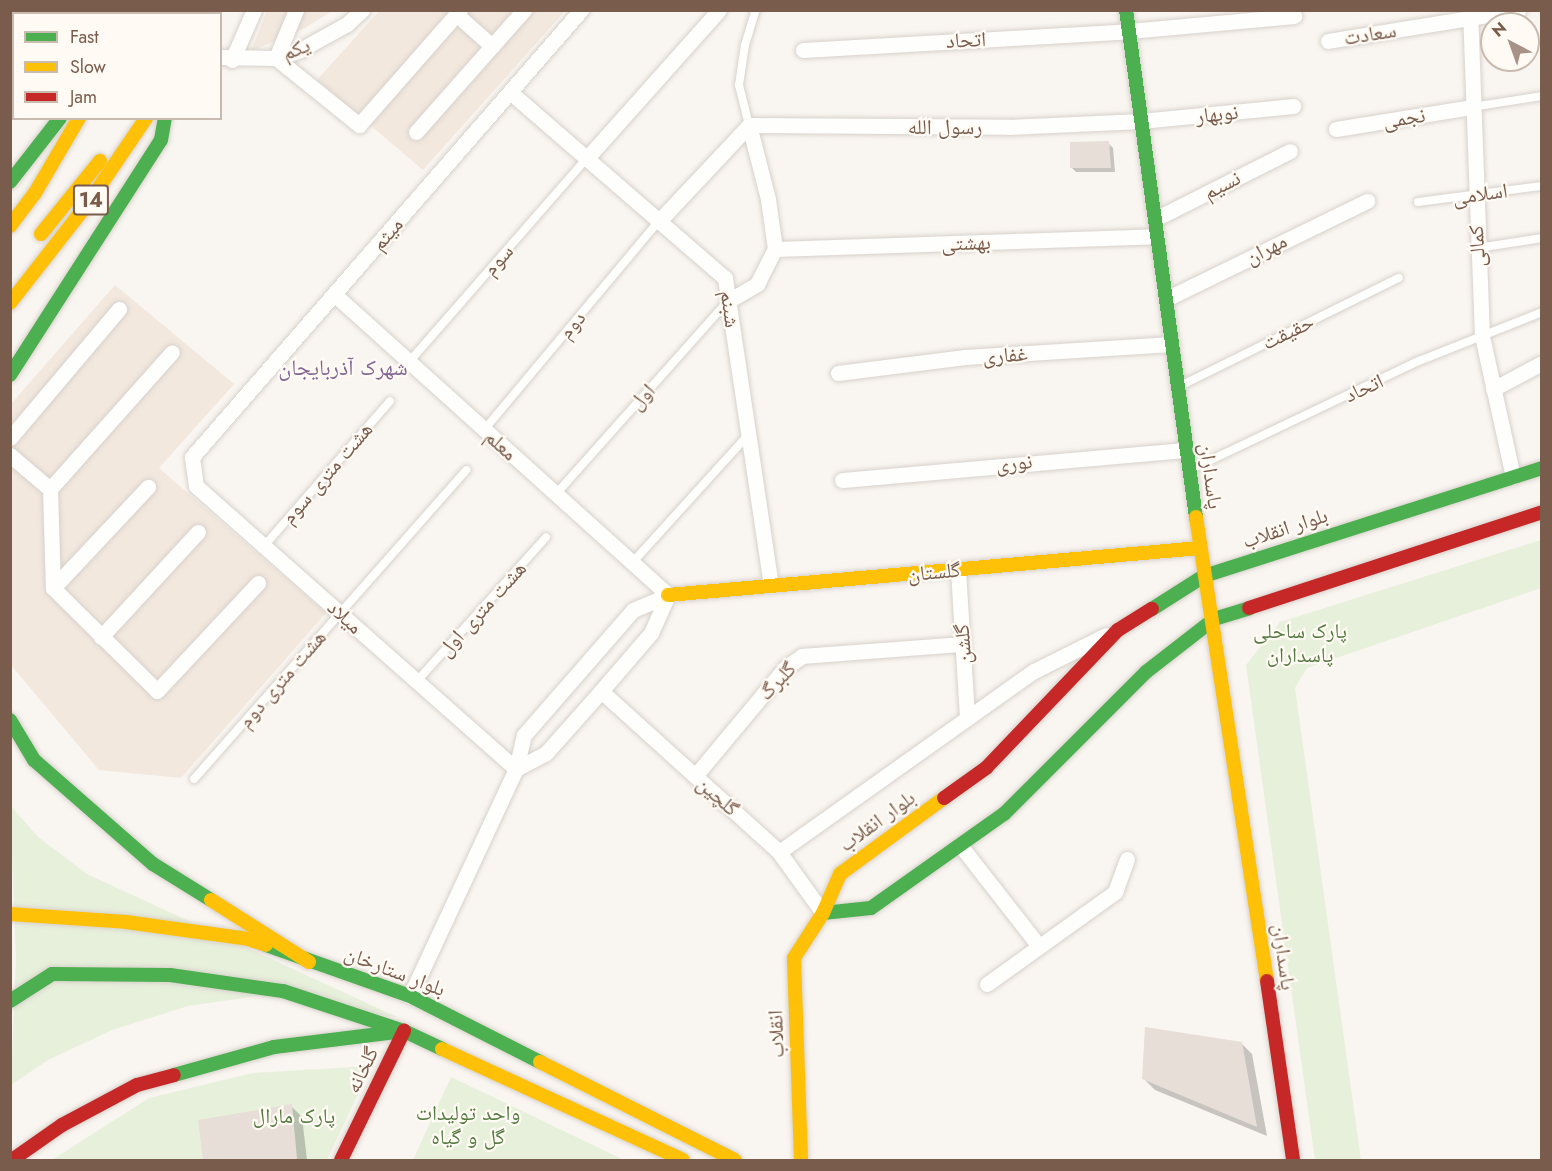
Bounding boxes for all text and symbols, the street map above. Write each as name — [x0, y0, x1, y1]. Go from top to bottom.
legend — [12, 12, 222, 120]
north arrow — [1480, 12, 1540, 72]
street label: سعادت — [1342, 17, 1398, 51]
text: N — [1487, 17, 1512, 42]
text: Fast — [70, 24, 99, 50]
street label: اتحاد — [945, 26, 987, 54]
street label: یکم — [278, 32, 314, 66]
text: Slow — [70, 54, 106, 80]
text: Jam — [70, 84, 97, 110]
street label: نوبهار — [1194, 99, 1240, 129]
street label: نجمی — [1381, 102, 1427, 134]
street label: رسول الله — [908, 114, 982, 140]
street label: نسیم — [1199, 165, 1245, 205]
street label: اسلامی — [1451, 178, 1509, 210]
road number: 14 — [72, 183, 110, 217]
street label: میثم — [366, 212, 408, 256]
street label: کمالی — [1463, 225, 1491, 267]
street label: مهران — [1241, 228, 1291, 270]
street label: بهشتی — [941, 230, 991, 256]
street label: سوم — [477, 239, 519, 281]
street label: شبنم — [715, 289, 745, 329]
street label: دوم — [553, 306, 591, 344]
street label: حقیقت — [1258, 309, 1318, 355]
street label: غفاری — [982, 341, 1028, 369]
district label: شهرک آذربایجان — [278, 355, 408, 381]
street label: اتحاد — [1340, 368, 1388, 408]
street label: اول — [623, 378, 661, 416]
street label: هشت متری سوم — [276, 417, 378, 529]
street label: معلم — [480, 424, 522, 466]
street label: پاسداران — [1194, 441, 1228, 511]
street label: نوری — [994, 449, 1034, 477]
street label: بلوار انقلاب — [1239, 502, 1331, 554]
street label: هشت متری اول — [432, 556, 532, 662]
street label: گلستان — [907, 557, 961, 587]
street label: میلاد — [322, 595, 368, 639]
park label: پارک ساحلی پاسداران — [1253, 618, 1347, 668]
street label: گلشن — [949, 623, 977, 665]
street label: هشت متری دوم — [233, 625, 331, 733]
street label: گلبرگ — [753, 657, 801, 705]
street label: گلچین — [692, 771, 744, 821]
street label: بلوار انقلاب — [834, 785, 920, 857]
street label: پاسداران — [1267, 922, 1301, 992]
street label: بلوار ستارخان — [341, 940, 449, 1002]
street label: انقلاب — [763, 1010, 789, 1058]
street label: گلخانه — [340, 1043, 384, 1097]
park label: واحد تولیدات گل و گیاه — [416, 1100, 520, 1150]
park label: پارک مارال — [253, 1103, 335, 1129]

